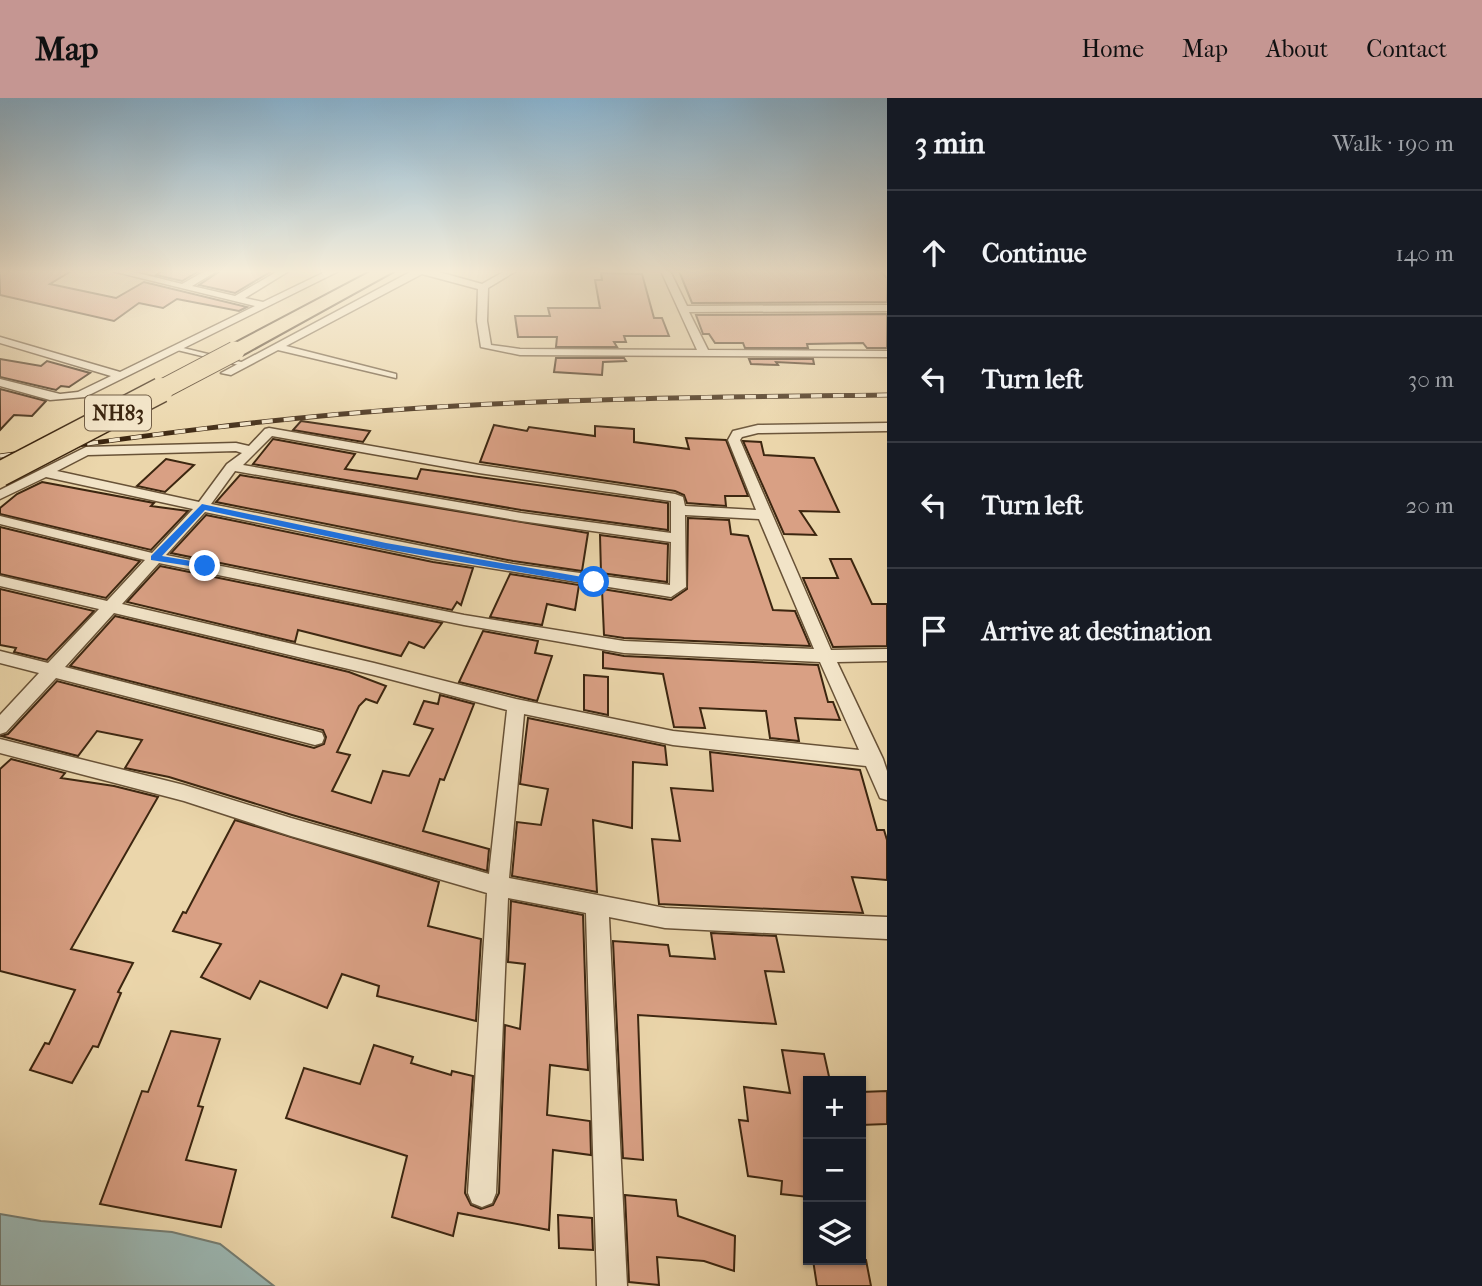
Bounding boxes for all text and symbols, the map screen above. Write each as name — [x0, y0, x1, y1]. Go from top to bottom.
text: Map — [35, 30, 98, 69]
text: Home — [1082, 35, 1144, 63]
text: Map — [1182, 35, 1228, 63]
text: About — [1266, 35, 1328, 63]
text: Contact — [1366, 35, 1447, 63]
text: 3 min — [915, 126, 985, 161]
text: Walk · 190 m — [1333, 130, 1454, 157]
icon: ahead — [915, 234, 953, 272]
text: Continue — [982, 238, 1087, 269]
text: 140 m — [1395, 240, 1454, 267]
icon: left — [915, 360, 953, 398]
text: Turn left — [982, 364, 1083, 395]
text: 30 m — [1408, 366, 1454, 393]
road number: NH83 — [85, 396, 151, 430]
icon: left — [915, 486, 953, 524]
text: Turn left — [982, 490, 1083, 521]
text: 20 m — [1405, 492, 1454, 519]
route end — [189, 550, 220, 581]
route start — [578, 566, 609, 597]
icon: arrive — [915, 612, 953, 650]
text: Arrive at destination — [982, 616, 1212, 647]
map controls — [803, 1076, 866, 1265]
button: + — [803, 1076, 866, 1139]
button: − — [803, 1139, 866, 1202]
button: layers — [803, 1202, 866, 1265]

